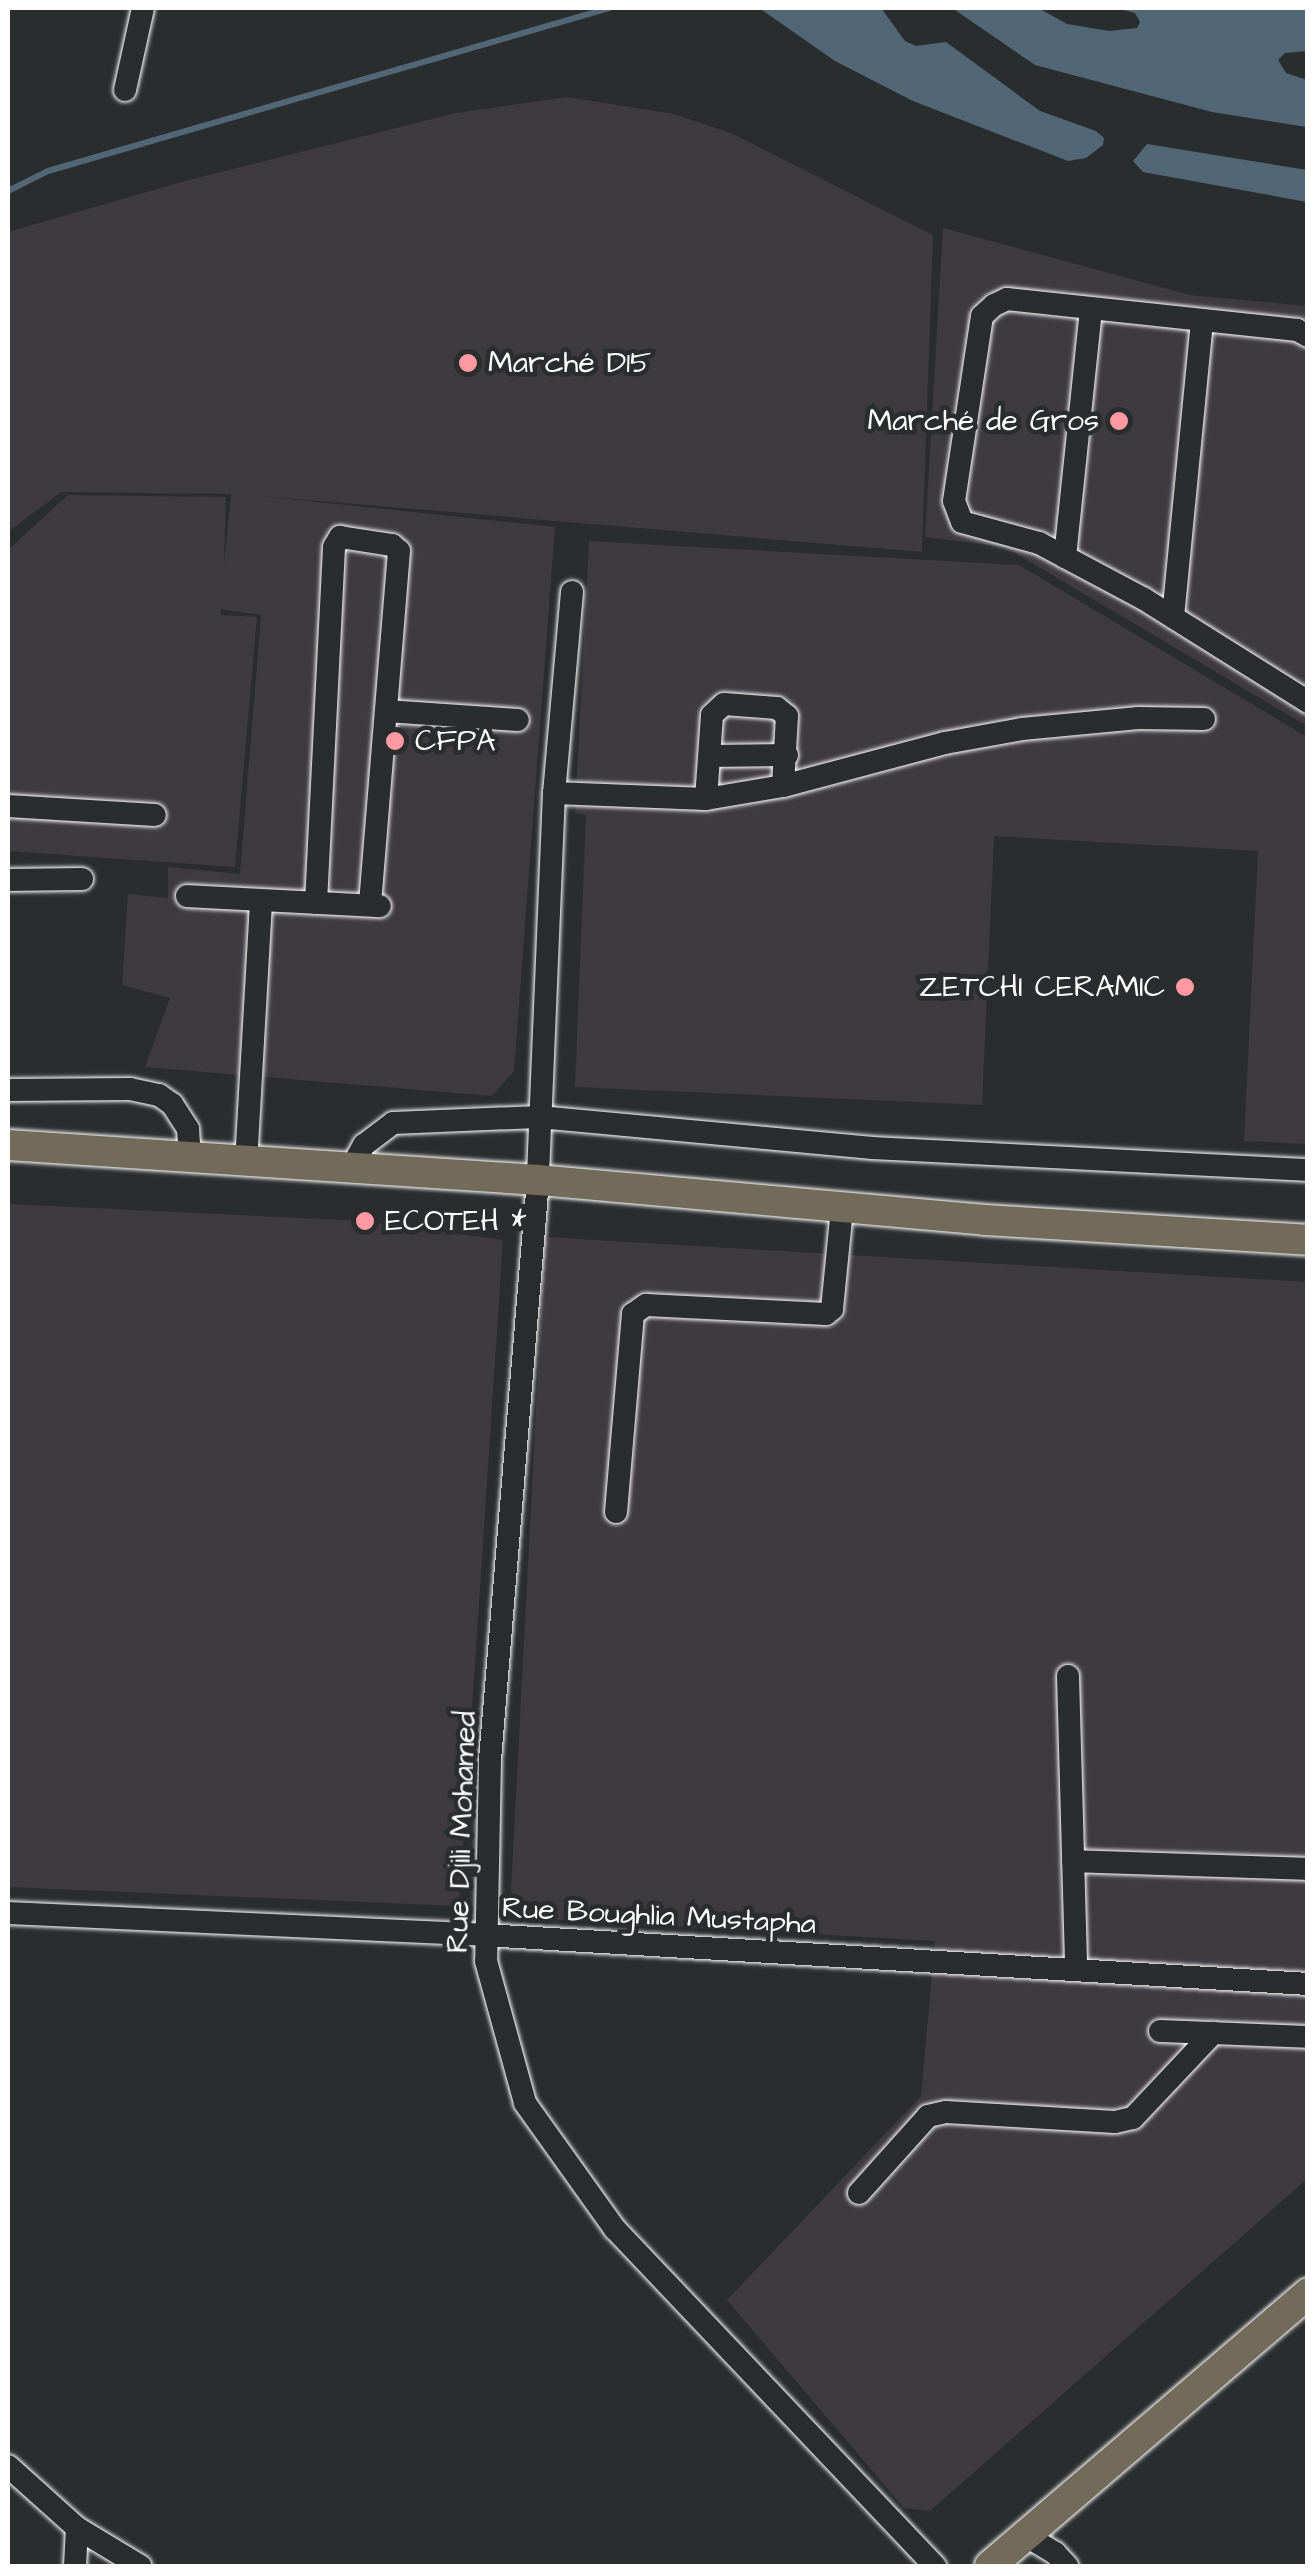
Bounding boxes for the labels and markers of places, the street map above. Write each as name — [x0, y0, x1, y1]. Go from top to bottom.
place label: Marché D15 — [488, 345, 651, 381]
marker: Marché D15 — [457, 352, 479, 374]
place label: Marché de Gros — [867, 403, 1099, 439]
marker: Marché de Gros — [1108, 410, 1130, 432]
place label: CFPA — [415, 723, 495, 759]
marker: CFPA — [384, 730, 406, 752]
place label: ZETCHI CERAMIC — [919, 969, 1165, 1005]
marker: ZETCHI CERAMIC — [1174, 976, 1196, 998]
place label: ECOTEH * — [385, 1203, 526, 1239]
marker: ECOTEH * — [354, 1210, 376, 1232]

